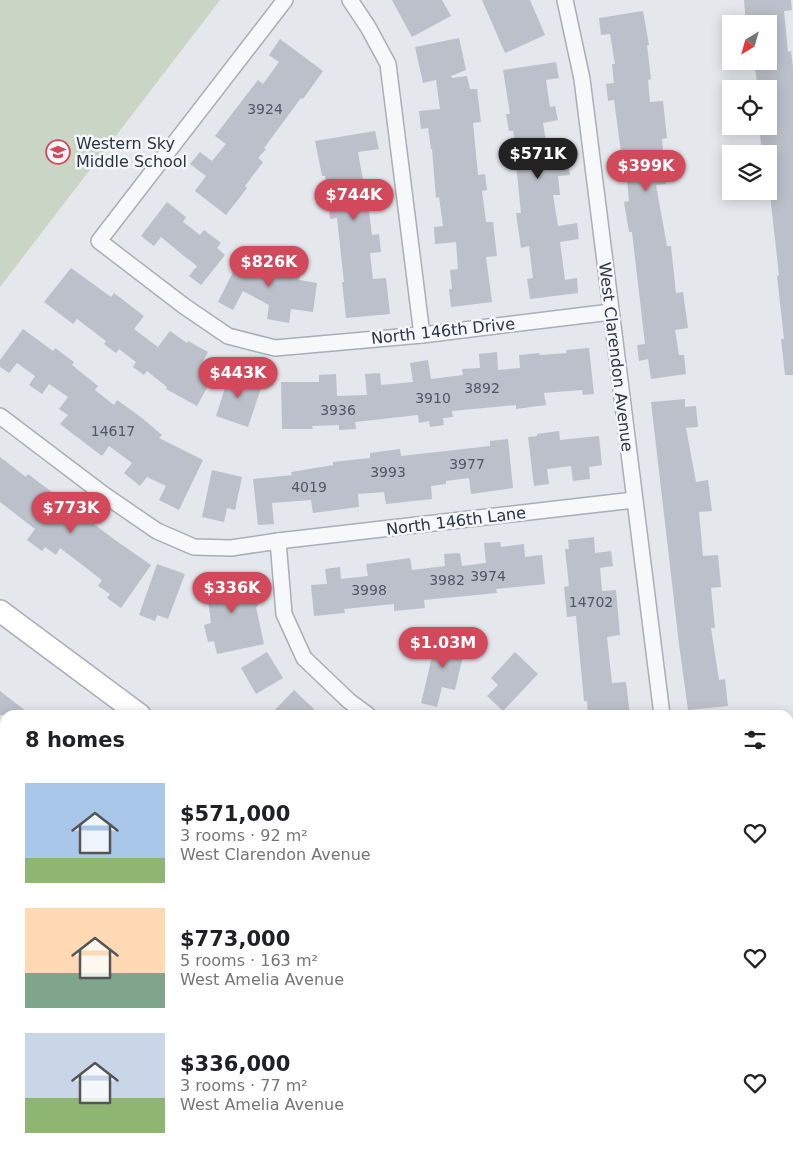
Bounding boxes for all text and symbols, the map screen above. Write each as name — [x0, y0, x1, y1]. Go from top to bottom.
north arrow — [722, 15, 778, 70]
map controls — [722, 15, 777, 200]
button: locate — [722, 80, 777, 135]
house number: 3924 — [247, 101, 283, 117]
place label: Western Sky Middle School — [76, 134, 187, 171]
pin: $571K — [503, 138, 573, 180]
school or university icon: Western Sky Middle School — [45, 139, 71, 165]
text: $571K — [510, 144, 566, 163]
button: layers — [722, 145, 777, 200]
pin: $399K — [611, 150, 681, 192]
text: $399K — [618, 156, 674, 175]
pin: $744K — [319, 178, 389, 221]
text: $744K — [326, 185, 382, 204]
pin: $826K — [234, 246, 304, 288]
text: $826K — [241, 252, 297, 271]
street label: West Clarendon Avenue — [595, 261, 637, 453]
street label: North 146th Drive — [370, 314, 516, 348]
pin: $443K — [203, 356, 273, 399]
text: $443K — [210, 363, 266, 382]
house number: 3892 — [464, 380, 500, 396]
house number: 3910 — [415, 390, 451, 406]
house number: 3936 — [320, 402, 356, 418]
house number: 14617 — [91, 423, 135, 439]
house number: 3977 — [449, 456, 485, 472]
house number: 3993 — [370, 464, 406, 480]
house number: 4019 — [291, 479, 327, 495]
pin: $773K — [36, 492, 106, 534]
text: $773K — [43, 498, 99, 517]
street label: North 146th Lane — [385, 503, 527, 539]
house number: 3974 — [470, 568, 506, 584]
pin: $336K — [197, 572, 267, 614]
house number: 3982 — [429, 572, 465, 588]
text: $336K — [204, 578, 260, 597]
house number: 3998 — [351, 582, 387, 598]
house number: 14702 — [569, 594, 613, 610]
pin: $1.03M — [402, 626, 484, 669]
text: $1.03M — [410, 633, 476, 652]
icon: filters — [741, 726, 769, 754]
text: 8 homes — [25, 728, 125, 752]
text: $571,000 — [180, 802, 290, 826]
icon: home — [65, 803, 125, 863]
icon: heart — [741, 819, 769, 847]
text: 3 rooms · 92 m² — [180, 826, 308, 845]
text: West Clarendon Avenue — [180, 845, 371, 864]
text: $773,000 — [180, 927, 290, 951]
icon: home — [65, 928, 125, 988]
icon: heart — [741, 944, 769, 972]
text: 5 rooms · 163 m² — [180, 951, 318, 970]
text: West Amelia Avenue — [180, 970, 344, 989]
text: $336,000 — [180, 1052, 290, 1076]
icon: home — [65, 1053, 125, 1113]
icon: heart — [741, 1069, 769, 1097]
text: 3 rooms · 77 m² — [180, 1076, 308, 1095]
text: West Amelia Avenue — [180, 1095, 344, 1114]

